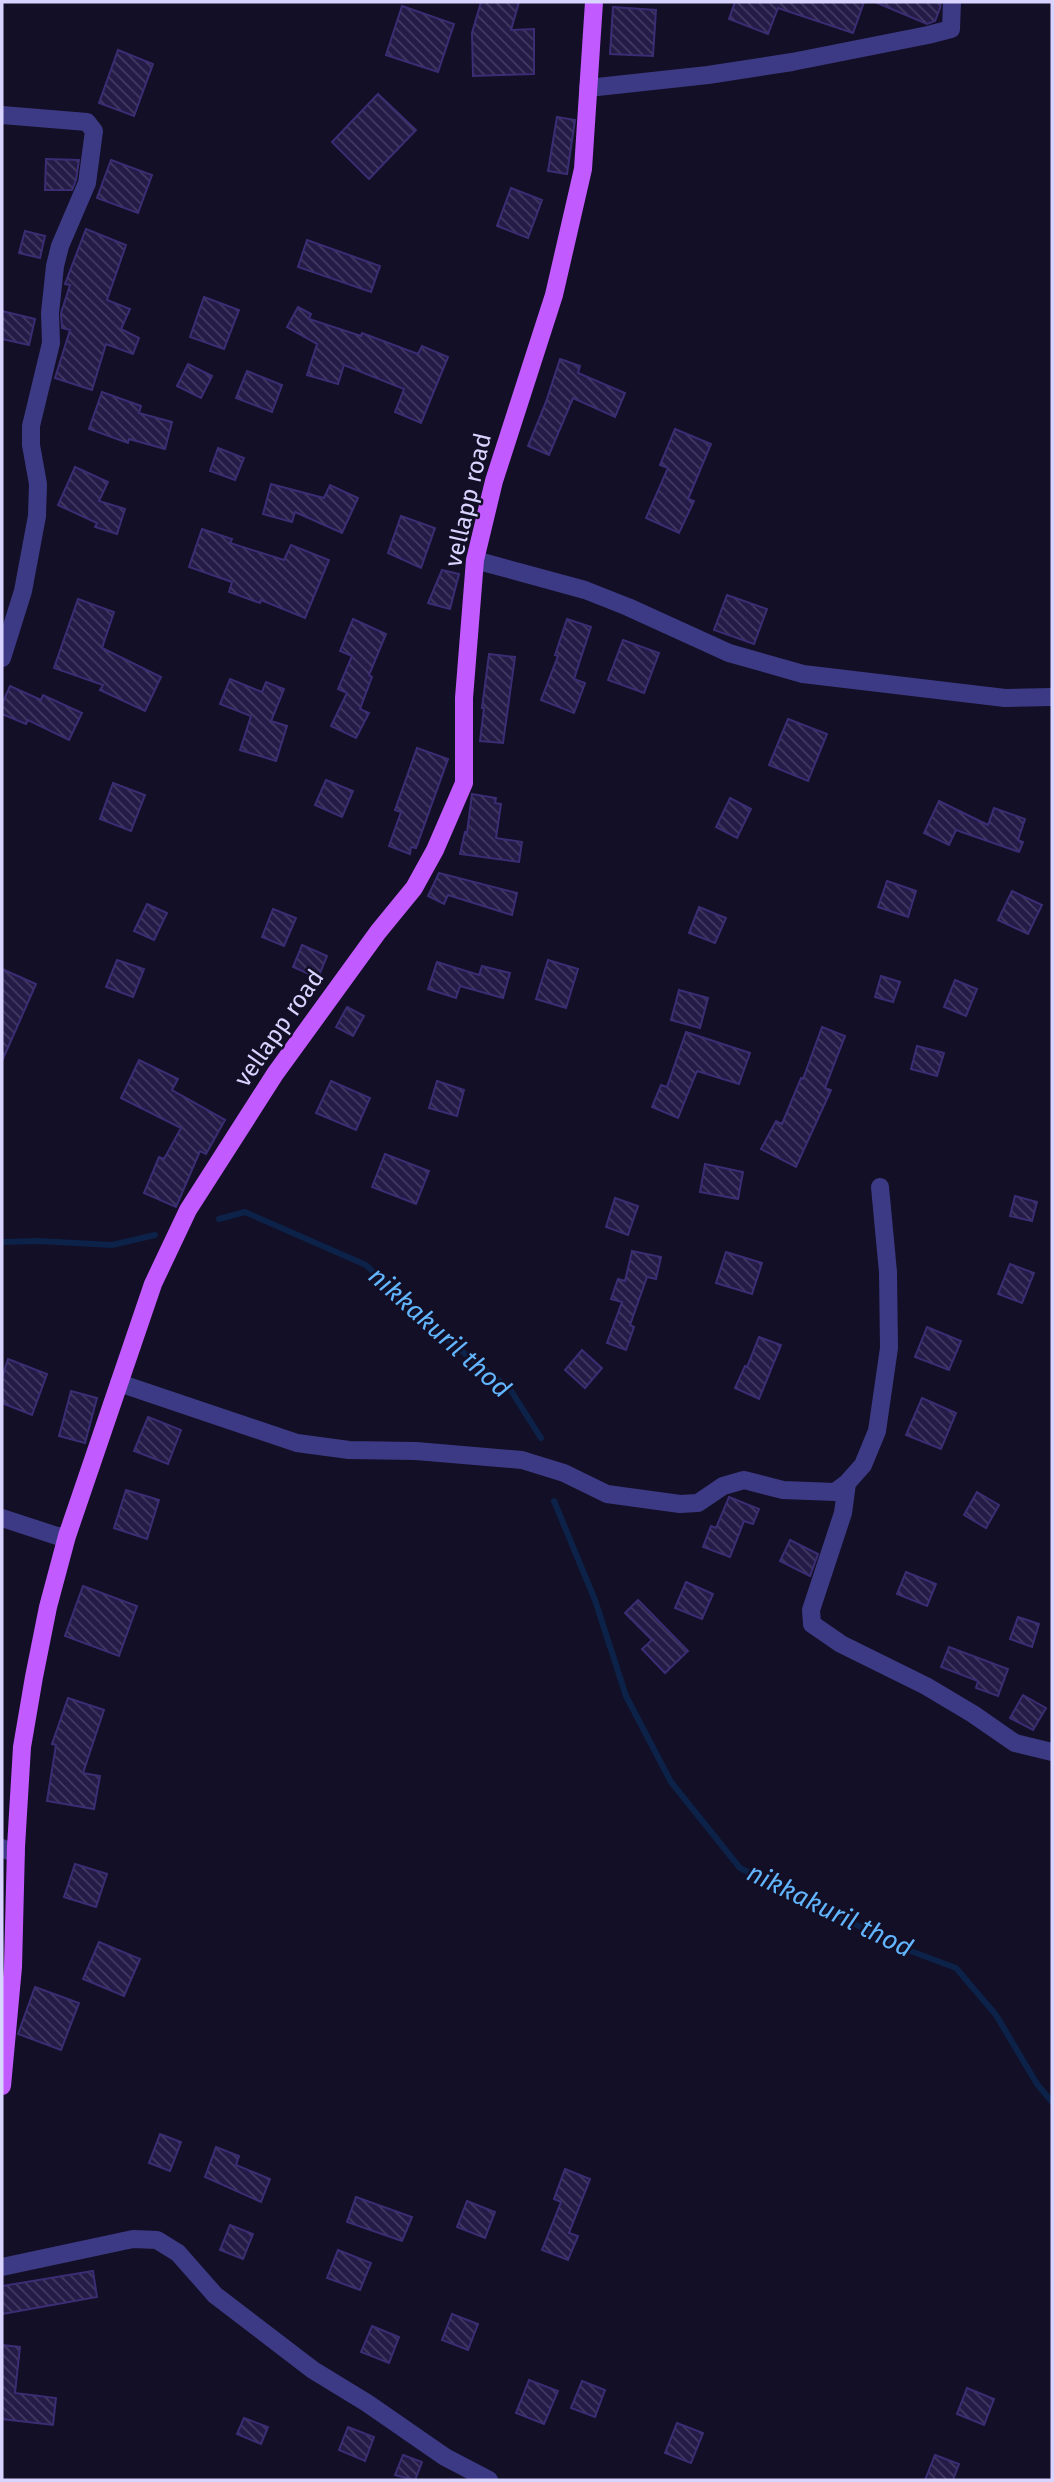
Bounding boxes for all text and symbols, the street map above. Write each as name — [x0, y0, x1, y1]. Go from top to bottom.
street label: vellapp road — [439, 430, 497, 570]
street label: vellapp road — [228, 964, 330, 1092]
water label: nikkakuril thod — [362, 1260, 517, 1404]
water label: nikkakuril thod — [742, 1857, 918, 1964]

